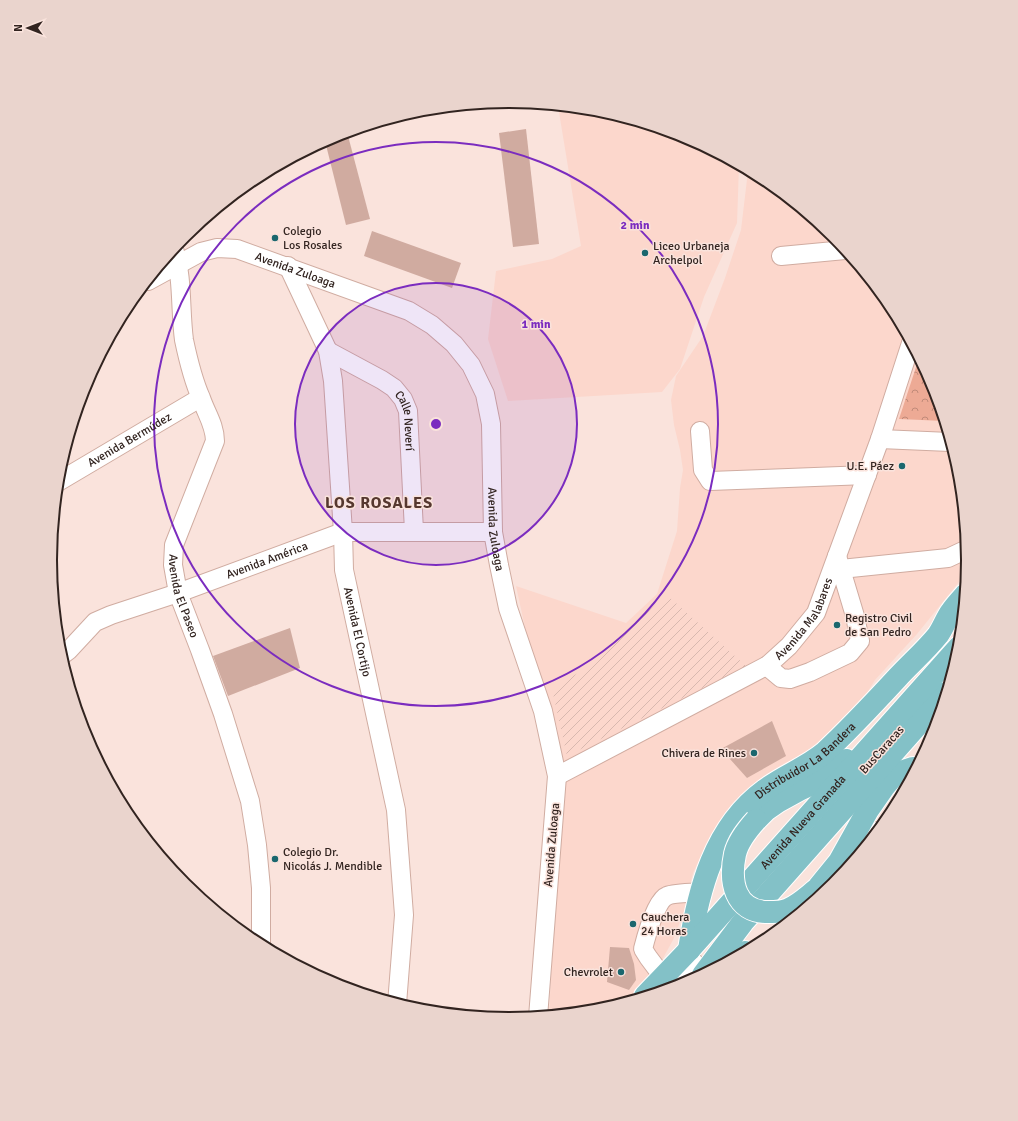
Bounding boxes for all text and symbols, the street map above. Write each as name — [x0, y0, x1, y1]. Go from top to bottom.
north arrow — [8, 8, 48, 48]
text: N — [12, 24, 25, 32]
text: 2 min — [621, 218, 650, 233]
place label: Colegio Los Rosales — [283, 224, 342, 253]
marker: Colegio Los Rosales — [270, 233, 280, 243]
place label: Liceo Urbaneja Archelpol — [653, 239, 730, 268]
marker: Liceo Urbaneja Archelpol — [640, 248, 650, 258]
street label: Avenida Zuloaga — [253, 249, 338, 291]
text: 1 min — [522, 317, 551, 332]
street label: Calle Neverí — [392, 387, 418, 452]
street label: Avenida Bermúdez — [85, 409, 174, 470]
centre of rings — [429, 417, 443, 431]
place label: U.E. Páez — [847, 459, 894, 474]
marker: U.E. Páez — [897, 461, 907, 471]
street label: Avenida Zuloaga — [485, 487, 508, 573]
district label: LOS ROSALES — [325, 493, 433, 513]
street label: Avenida América — [224, 538, 310, 582]
street label: Avenida El Paseo — [165, 554, 202, 640]
street label: Avenida Malabares — [771, 576, 836, 663]
street label: Avenida El Cortijo — [340, 586, 374, 678]
place label: Registro Civil de San Pedro — [845, 611, 913, 640]
marker: Registro Civil de San Pedro — [832, 620, 842, 630]
street label: Distribuidor La Bandera — [752, 719, 859, 803]
street label: BusCaracas — [856, 723, 908, 777]
place label: Chivera de Rines — [661, 746, 746, 761]
marker: Chivera de Rines — [749, 748, 759, 758]
street label: Avenida Nueva Granada — [757, 772, 849, 872]
street label: Avenida Zuloaga — [541, 802, 563, 888]
place label: Colegio Dr. Nicolás J. Mendible — [283, 845, 382, 874]
marker: Colegio Dr. Nicolás J. Mendible — [270, 854, 280, 864]
place label: Cauchera 24 Horas — [641, 910, 689, 939]
marker: Cauchera 24 Horas — [628, 919, 638, 929]
place label: Chevrolet — [564, 965, 613, 980]
marker: Chevrolet — [616, 967, 626, 977]

